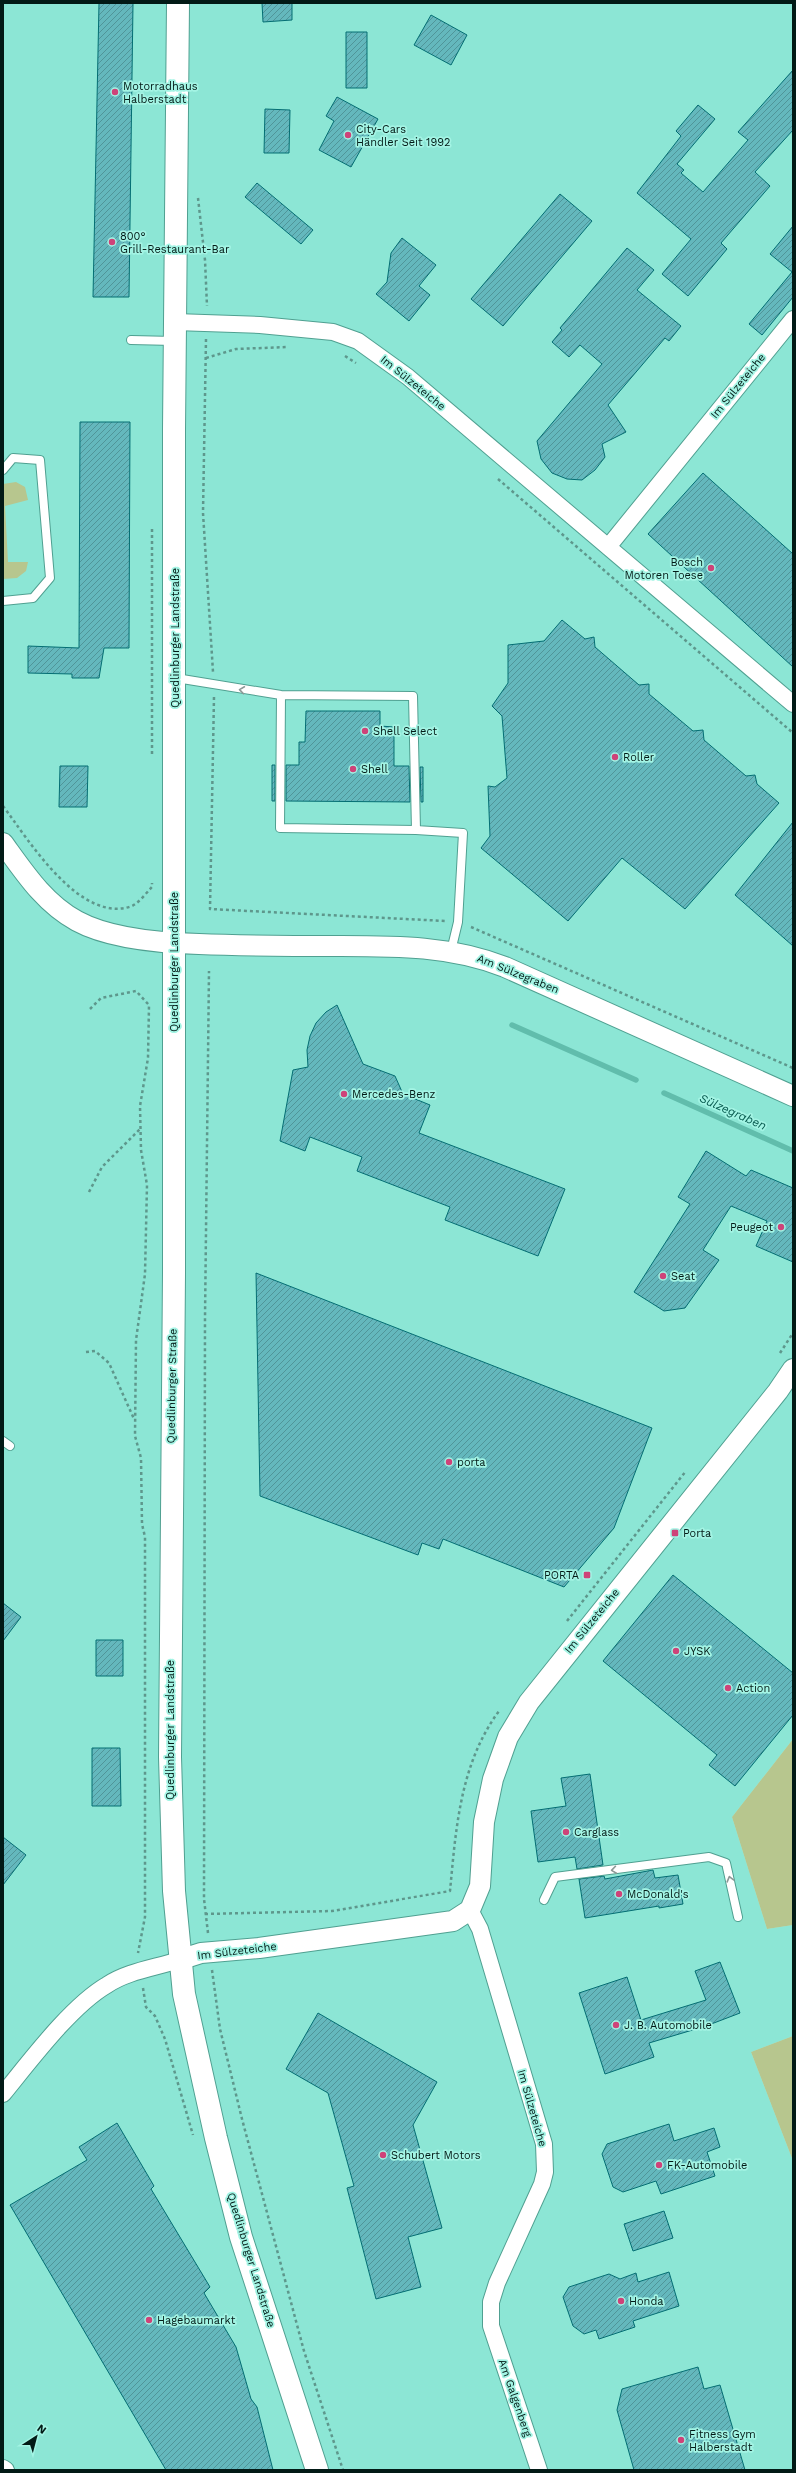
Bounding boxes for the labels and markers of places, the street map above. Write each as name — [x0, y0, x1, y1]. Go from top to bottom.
place label: Motorradhaus Halberstadt — [123, 80, 198, 106]
marker: Motorradhaus Halberstadt — [110, 87, 120, 97]
place label: City-Cars Händler Seit 1992 — [356, 123, 450, 149]
marker: City-Cars Händler Seit 1992 — [343, 130, 353, 140]
place label: 800° Grill-Restaurant-Bar — [120, 230, 230, 256]
marker: 800° Grill-Restaurant-Bar — [107, 237, 117, 247]
place label: Bosch Motoren Toese — [625, 556, 703, 582]
marker: Bosch Motoren Toese — [706, 563, 716, 573]
place label: Shell Select — [373, 725, 438, 738]
marker: Shell Select — [360, 726, 370, 736]
place label: Roller — [623, 751, 655, 764]
marker: Roller — [610, 752, 620, 762]
place label: Shell — [361, 763, 389, 776]
marker: Shell — [348, 764, 358, 774]
place label: Mercedes-Benz — [352, 1088, 435, 1101]
marker: Mercedes-Benz — [339, 1089, 349, 1099]
place label: Peugeot — [730, 1221, 773, 1234]
marker: Peugeot — [776, 1222, 786, 1232]
place label: Seat — [671, 1270, 695, 1283]
marker: Seat — [658, 1271, 668, 1281]
place label: porta — [457, 1456, 486, 1469]
marker: porta — [444, 1457, 454, 1467]
place label: Porta — [683, 1527, 711, 1540]
marker: Porta — [670, 1528, 680, 1538]
place label: PORTA — [544, 1569, 579, 1582]
marker: PORTA — [582, 1570, 592, 1580]
place label: JYSK — [684, 1645, 711, 1658]
marker: JYSK — [671, 1646, 681, 1656]
place label: Action — [736, 1682, 770, 1695]
marker: Action — [723, 1683, 733, 1693]
place label: Carglass — [574, 1826, 619, 1839]
marker: Carglass — [561, 1827, 571, 1837]
place label: McDonald's — [627, 1888, 689, 1901]
marker: McDonald's — [614, 1889, 624, 1899]
place label: J. B. Automobile — [624, 2019, 712, 2032]
marker: J. B. Automobile — [611, 2020, 621, 2030]
place label: Schubert Motors — [391, 2149, 481, 2162]
marker: Schubert Motors — [378, 2150, 388, 2160]
place label: FK-Automobile — [667, 2159, 747, 2172]
marker: FK-Automobile — [654, 2160, 664, 2170]
place label: Honda — [629, 2295, 664, 2308]
marker: Honda — [616, 2296, 626, 2306]
place label: Hagebaumarkt — [157, 2314, 236, 2327]
marker: Hagebaumarkt — [144, 2315, 154, 2325]
place label: Fitness Gym Halberstadt — [689, 2428, 756, 2454]
marker: Fitness Gym Halberstadt — [676, 2435, 686, 2445]

